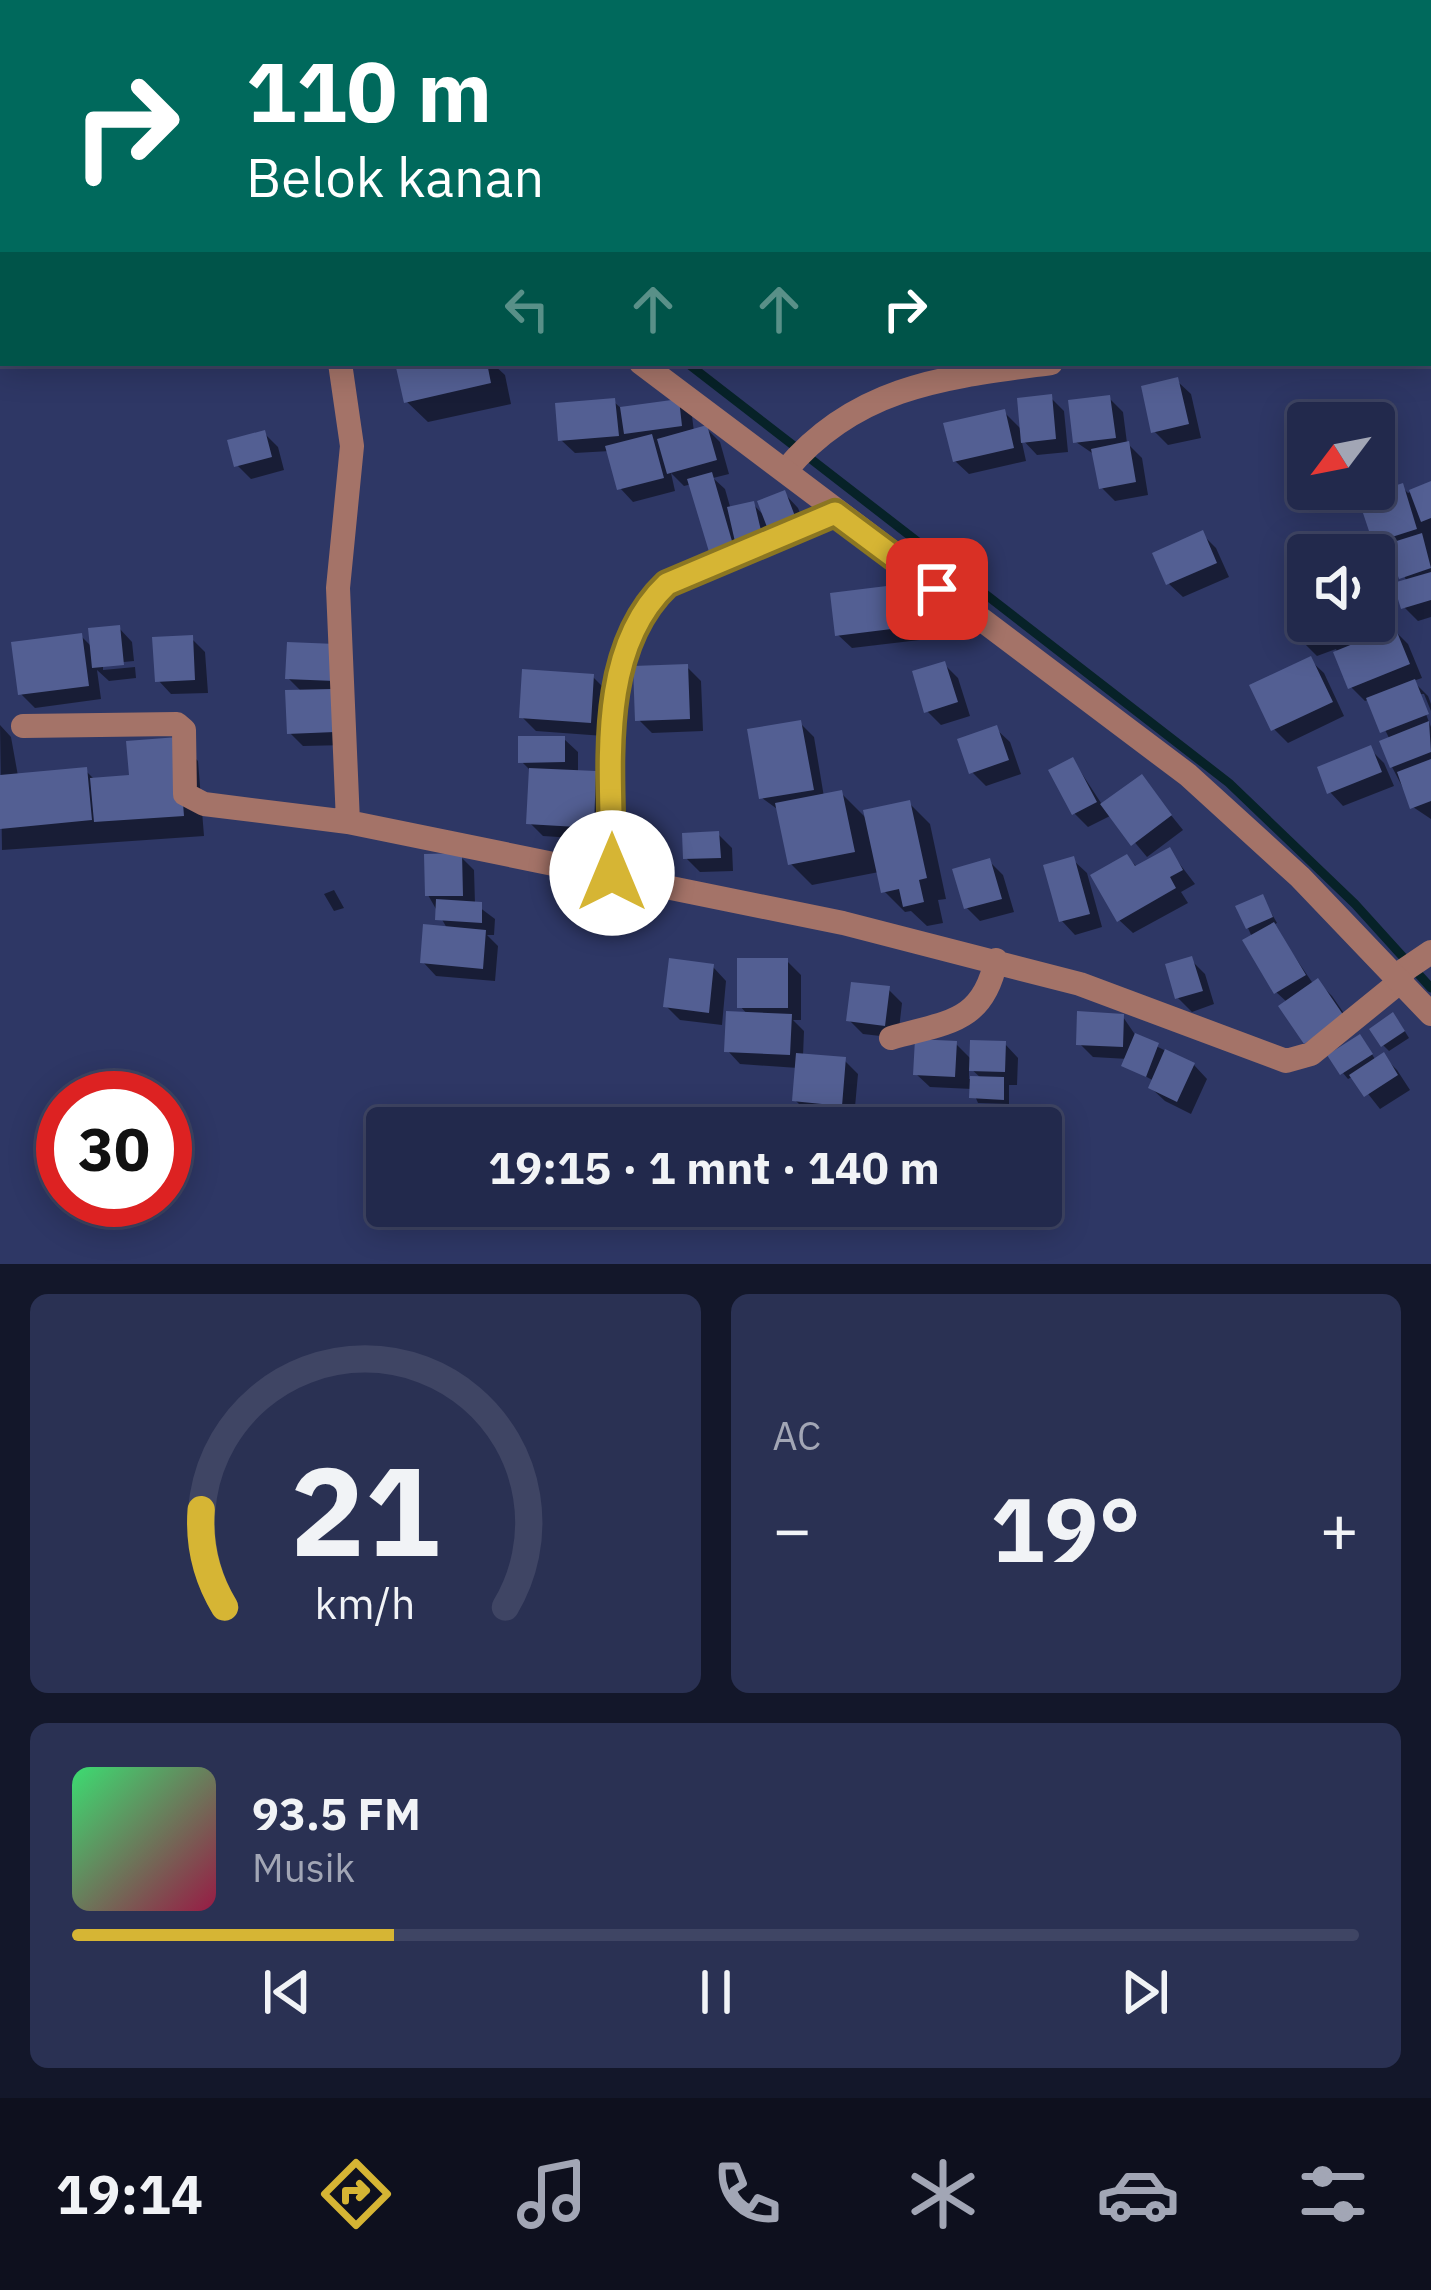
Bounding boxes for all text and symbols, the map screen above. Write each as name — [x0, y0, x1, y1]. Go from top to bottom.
text: 110 m — [246, 36, 492, 145]
icon: right — [48, 48, 204, 204]
text: Belok kanan — [246, 142, 544, 212]
icon: left — [494, 276, 560, 342]
icon: ahead — [620, 276, 686, 342]
icon: ahead — [746, 276, 812, 342]
icon: right — [872, 276, 938, 342]
north arrow — [1287, 402, 1395, 510]
map controls — [1287, 402, 1395, 642]
button: sound — [1287, 534, 1395, 642]
pin — [886, 538, 988, 640]
icon: arrive — [904, 556, 970, 622]
position arrow — [549, 810, 675, 936]
speed limit sign: 30 — [36, 1071, 192, 1227]
text: 19:15 · 1 mnt · 140 m — [488, 1138, 940, 1196]
text: AC — [773, 1410, 821, 1461]
text: 21 — [290, 1428, 440, 1590]
text: 19° — [991, 1470, 1141, 1587]
text: − — [773, 1485, 812, 1571]
text: + — [1319, 1485, 1359, 1571]
text: km/h — [315, 1574, 416, 1630]
text: 93.5 FM — [252, 1784, 421, 1842]
text: Musik — [252, 1842, 355, 1893]
icon: previous — [254, 1959, 320, 2025]
icon: pause — [683, 1959, 749, 2025]
icon: next — [1112, 1959, 1178, 2025]
icon: directions — [314, 2152, 398, 2236]
icon: music — [510, 2152, 594, 2236]
icon: phone — [705, 2152, 789, 2236]
icon: climate — [901, 2152, 985, 2236]
icon: car — [1096, 2152, 1180, 2236]
icon: filters — [1291, 2152, 1375, 2236]
text: 19:14 — [56, 2159, 203, 2229]

